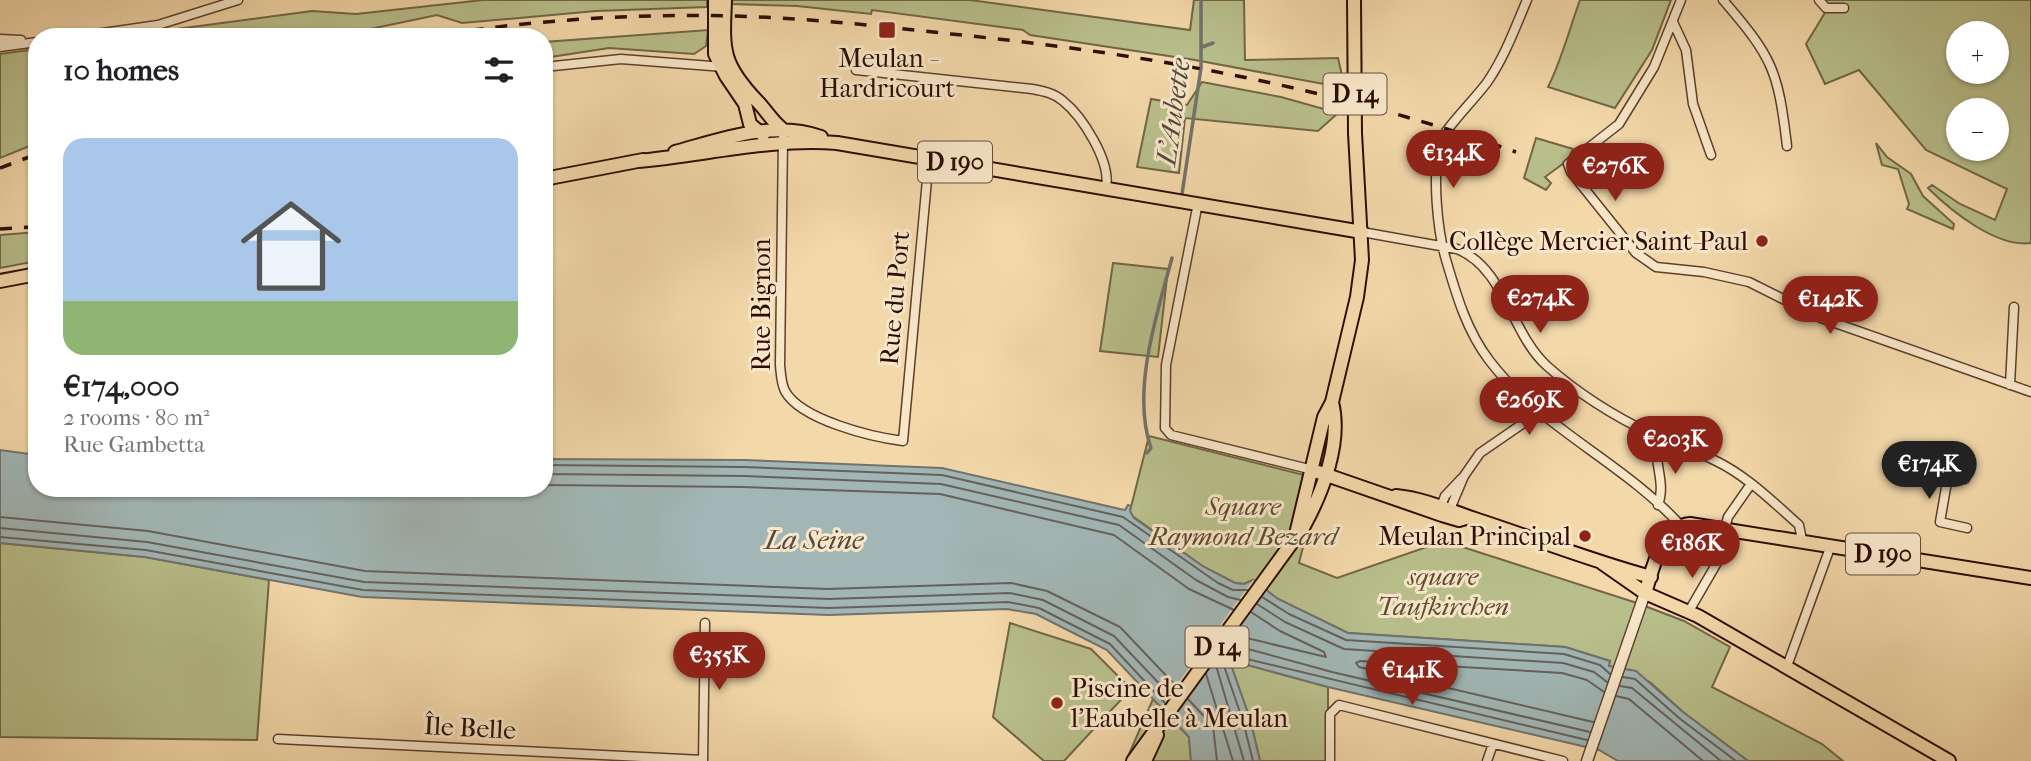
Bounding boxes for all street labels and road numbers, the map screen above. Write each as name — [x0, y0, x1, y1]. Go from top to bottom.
road number: D 14 — [1324, 74, 1386, 114]
road number: D 190 — [918, 142, 992, 182]
street label: Rue du Port — [874, 229, 916, 366]
street label: Rue Bignon — [746, 238, 777, 372]
road number: D 190 — [1846, 534, 1920, 574]
road number: D 14 — [1186, 626, 1248, 668]
street label: Île Belle — [423, 709, 517, 746]

